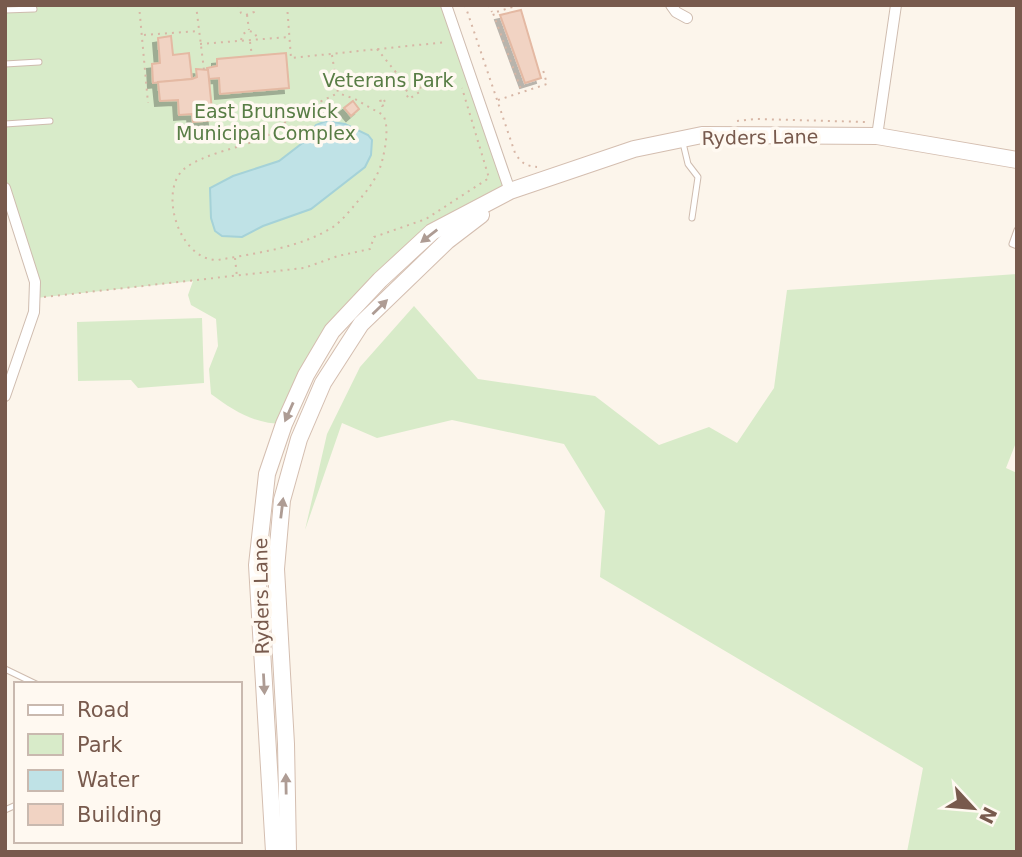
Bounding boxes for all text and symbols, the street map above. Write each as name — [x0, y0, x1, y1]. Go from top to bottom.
park label: Veterans Park — [323, 69, 453, 91]
park label: East Brunswick Municipal Complex — [176, 100, 356, 144]
street label: Ryders Lane — [701, 125, 819, 149]
one-way arrow — [420, 229, 438, 243]
one-way arrow — [371, 298, 388, 315]
one-way arrow — [283, 402, 295, 422]
one-way arrow — [276, 497, 287, 519]
street label: Ryders Lane — [249, 537, 273, 655]
one-way arrow — [259, 673, 270, 695]
legend — [14, 682, 242, 843]
text: Road — [77, 698, 130, 722]
text: Park — [77, 733, 123, 757]
text: Water — [77, 768, 139, 792]
one-way arrow — [281, 772, 292, 794]
north arrow — [938, 773, 1008, 843]
text: Building — [77, 803, 162, 827]
text: N — [975, 803, 1002, 827]

